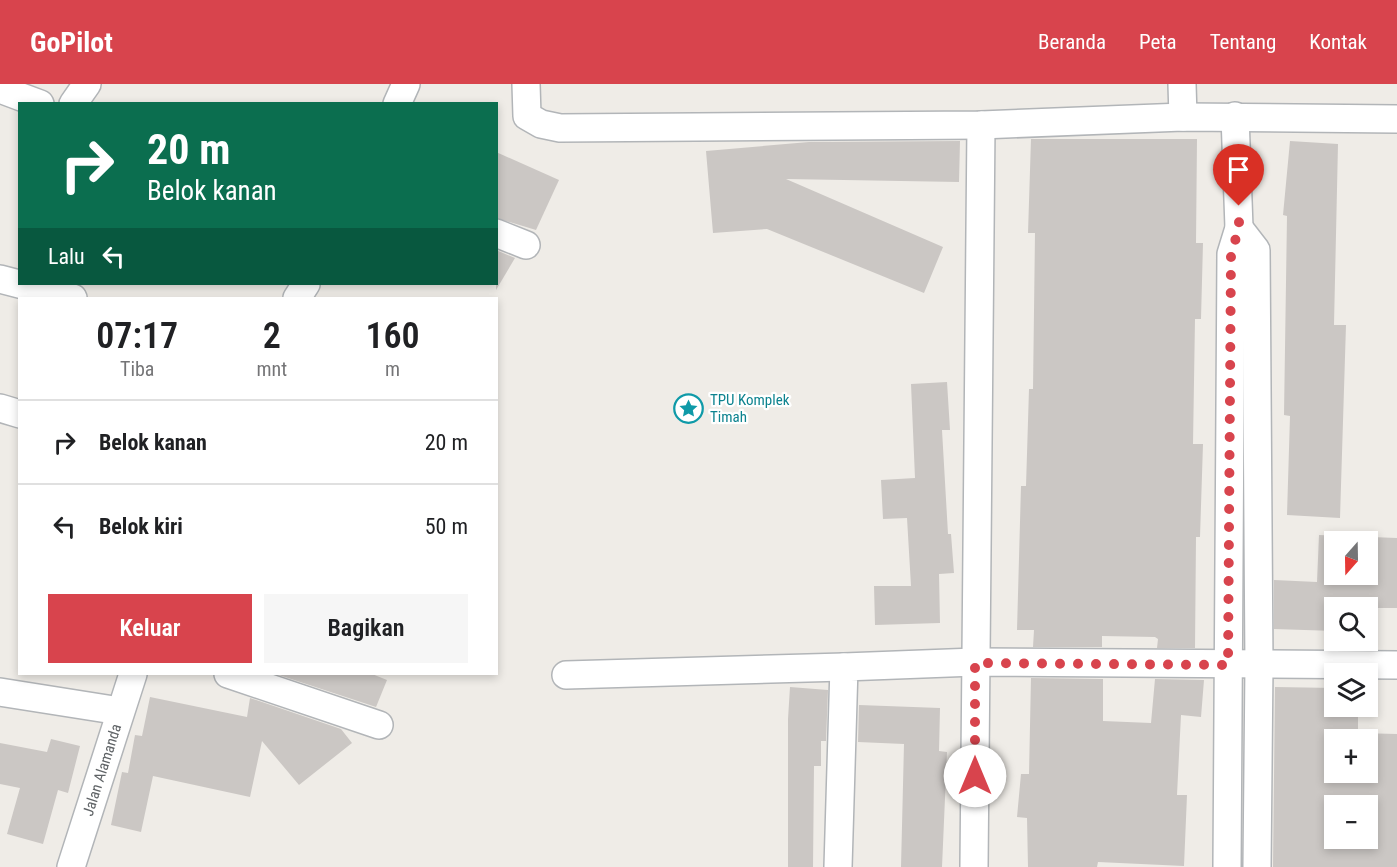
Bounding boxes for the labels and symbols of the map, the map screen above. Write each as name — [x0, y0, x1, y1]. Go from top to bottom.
pin — [1213, 144, 1264, 206]
place label: TPU Komplek Timah — [710, 391, 790, 426]
place icon: TPU Komplek Timah — [673, 393, 705, 425]
north arrow — [1324, 531, 1378, 585]
street label: Jalan Alamanda — [79, 722, 125, 818]
position arrow — [943, 744, 1007, 808]

